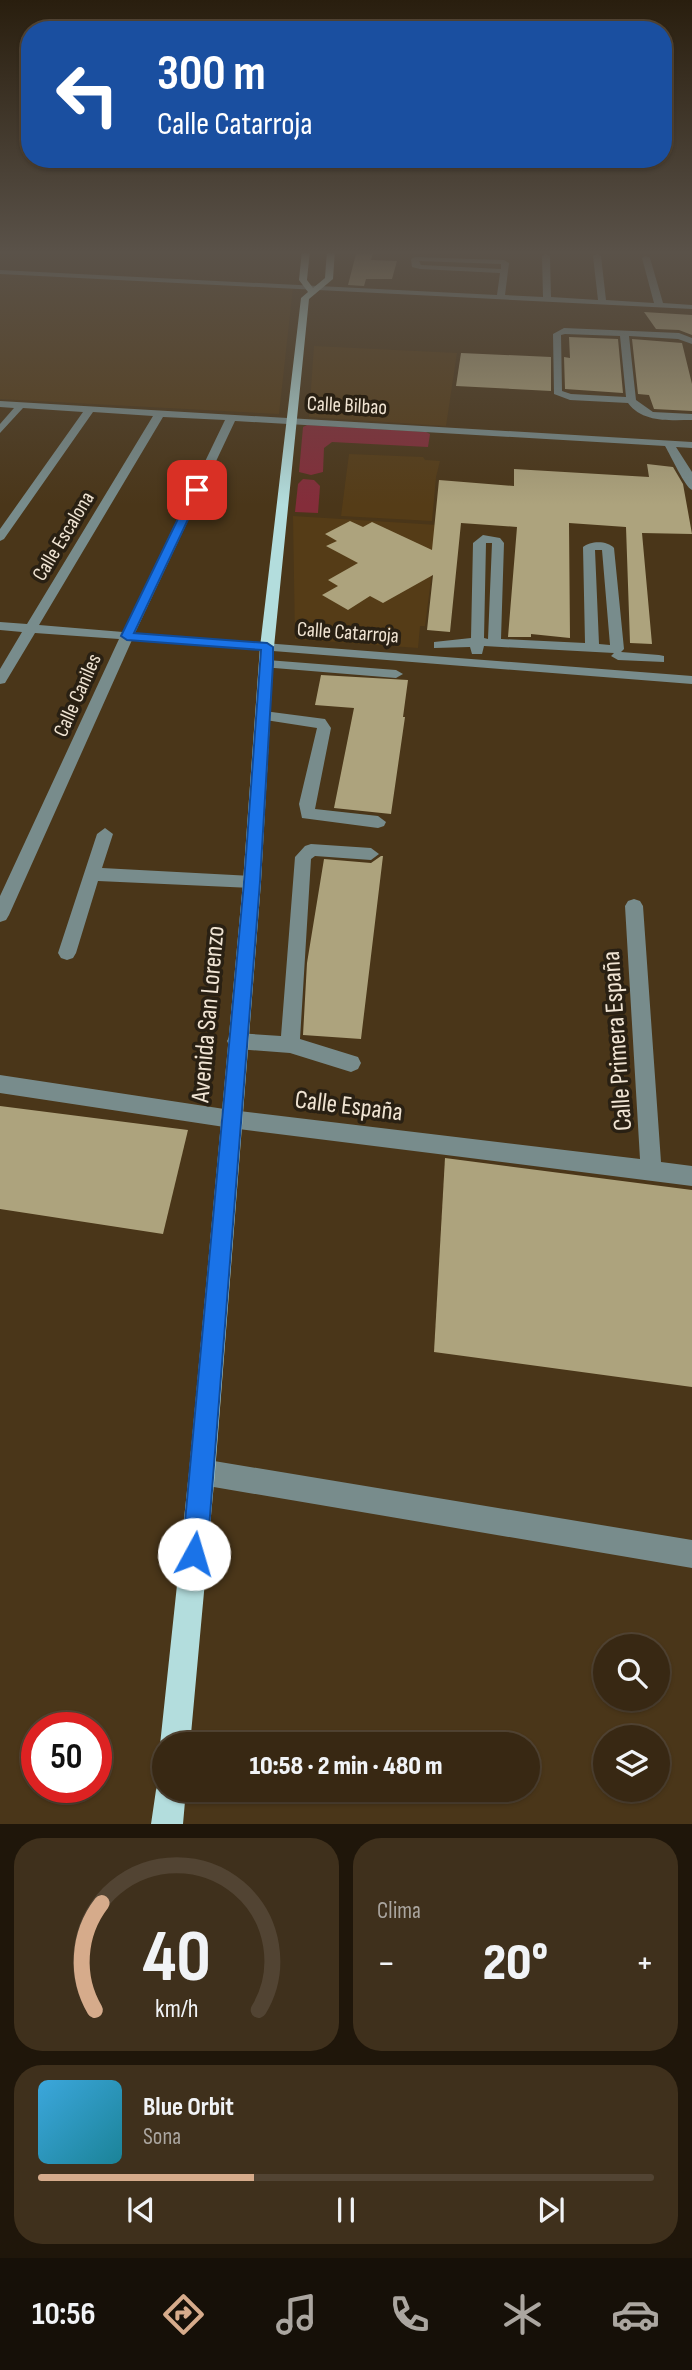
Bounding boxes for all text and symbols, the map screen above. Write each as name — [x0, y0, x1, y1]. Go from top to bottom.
text: 300 m — [157, 45, 266, 104]
icon: left — [42, 49, 133, 140]
text: Calle Catarroja — [157, 105, 313, 144]
street label: Calle Bilbao — [306, 391, 388, 420]
pin — [167, 460, 227, 520]
icon: arrive — [178, 471, 216, 509]
street label: Calle Escalona — [27, 487, 100, 585]
street label: Calle Catarroja — [296, 616, 400, 649]
street label: Calle Caniles — [48, 650, 107, 741]
street label: Avenida San Lorenzo — [185, 925, 232, 1105]
street label: Calle Primera España — [596, 950, 639, 1132]
street label: Calle España — [293, 1085, 404, 1128]
position arrow — [157, 1517, 231, 1591]
map controls — [593, 1634, 670, 1802]
button: search — [593, 1634, 670, 1711]
speed limit sign: 50 — [21, 1712, 112, 1803]
button: layers — [593, 1725, 670, 1802]
text: 10:58 · 2 min · 480 m — [249, 1751, 443, 1782]
text: Clima — [377, 1897, 421, 1925]
text: 40 — [142, 1915, 211, 2003]
text: 20° — [483, 1932, 548, 1995]
text: − — [377, 1941, 396, 1986]
text: + — [635, 1941, 654, 1986]
text: km/h — [155, 1994, 198, 2025]
text: Blue Orbit — [143, 2092, 234, 2123]
text: Sona — [143, 2123, 181, 2151]
icon: previous — [122, 2191, 160, 2229]
icon: pause — [327, 2191, 365, 2229]
icon: next — [532, 2191, 570, 2229]
icon: directions — [159, 2290, 208, 2339]
icon: music — [272, 2290, 321, 2339]
icon: phone — [385, 2290, 434, 2339]
icon: climate — [498, 2290, 547, 2339]
icon: car — [611, 2290, 660, 2339]
text: 10:56 — [32, 2295, 96, 2334]

